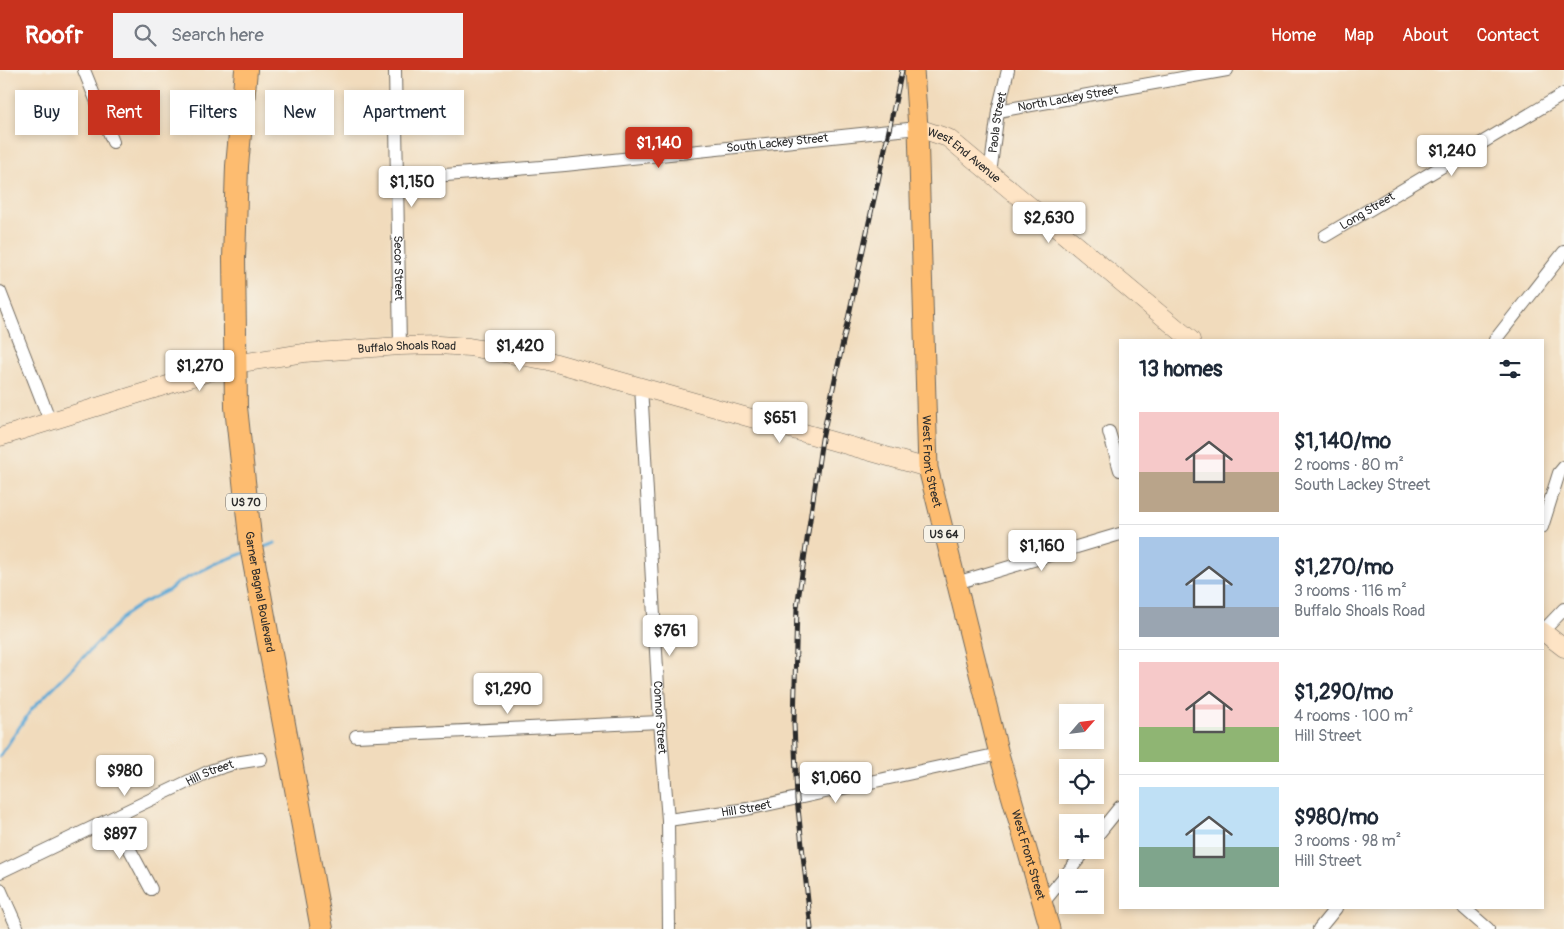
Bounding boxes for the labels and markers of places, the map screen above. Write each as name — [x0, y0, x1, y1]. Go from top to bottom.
pin: $1,140 — [618, 126, 700, 169]
pin: $1,240 — [1411, 134, 1493, 177]
pin: $1,150 — [371, 166, 453, 208]
pin: $2,630 — [1008, 202, 1090, 244]
pin: $1,420 — [479, 330, 561, 372]
pin: $1,270 — [159, 350, 241, 392]
pin: $651 — [750, 402, 810, 444]
pin: $1,160 — [1001, 530, 1083, 572]
pin: $761 — [640, 614, 700, 657]
pin: $1,290 — [467, 672, 549, 715]
pin: $980 — [95, 754, 155, 797]
pin: $1,060 — [795, 762, 877, 804]
pin: $897 — [90, 818, 150, 860]

